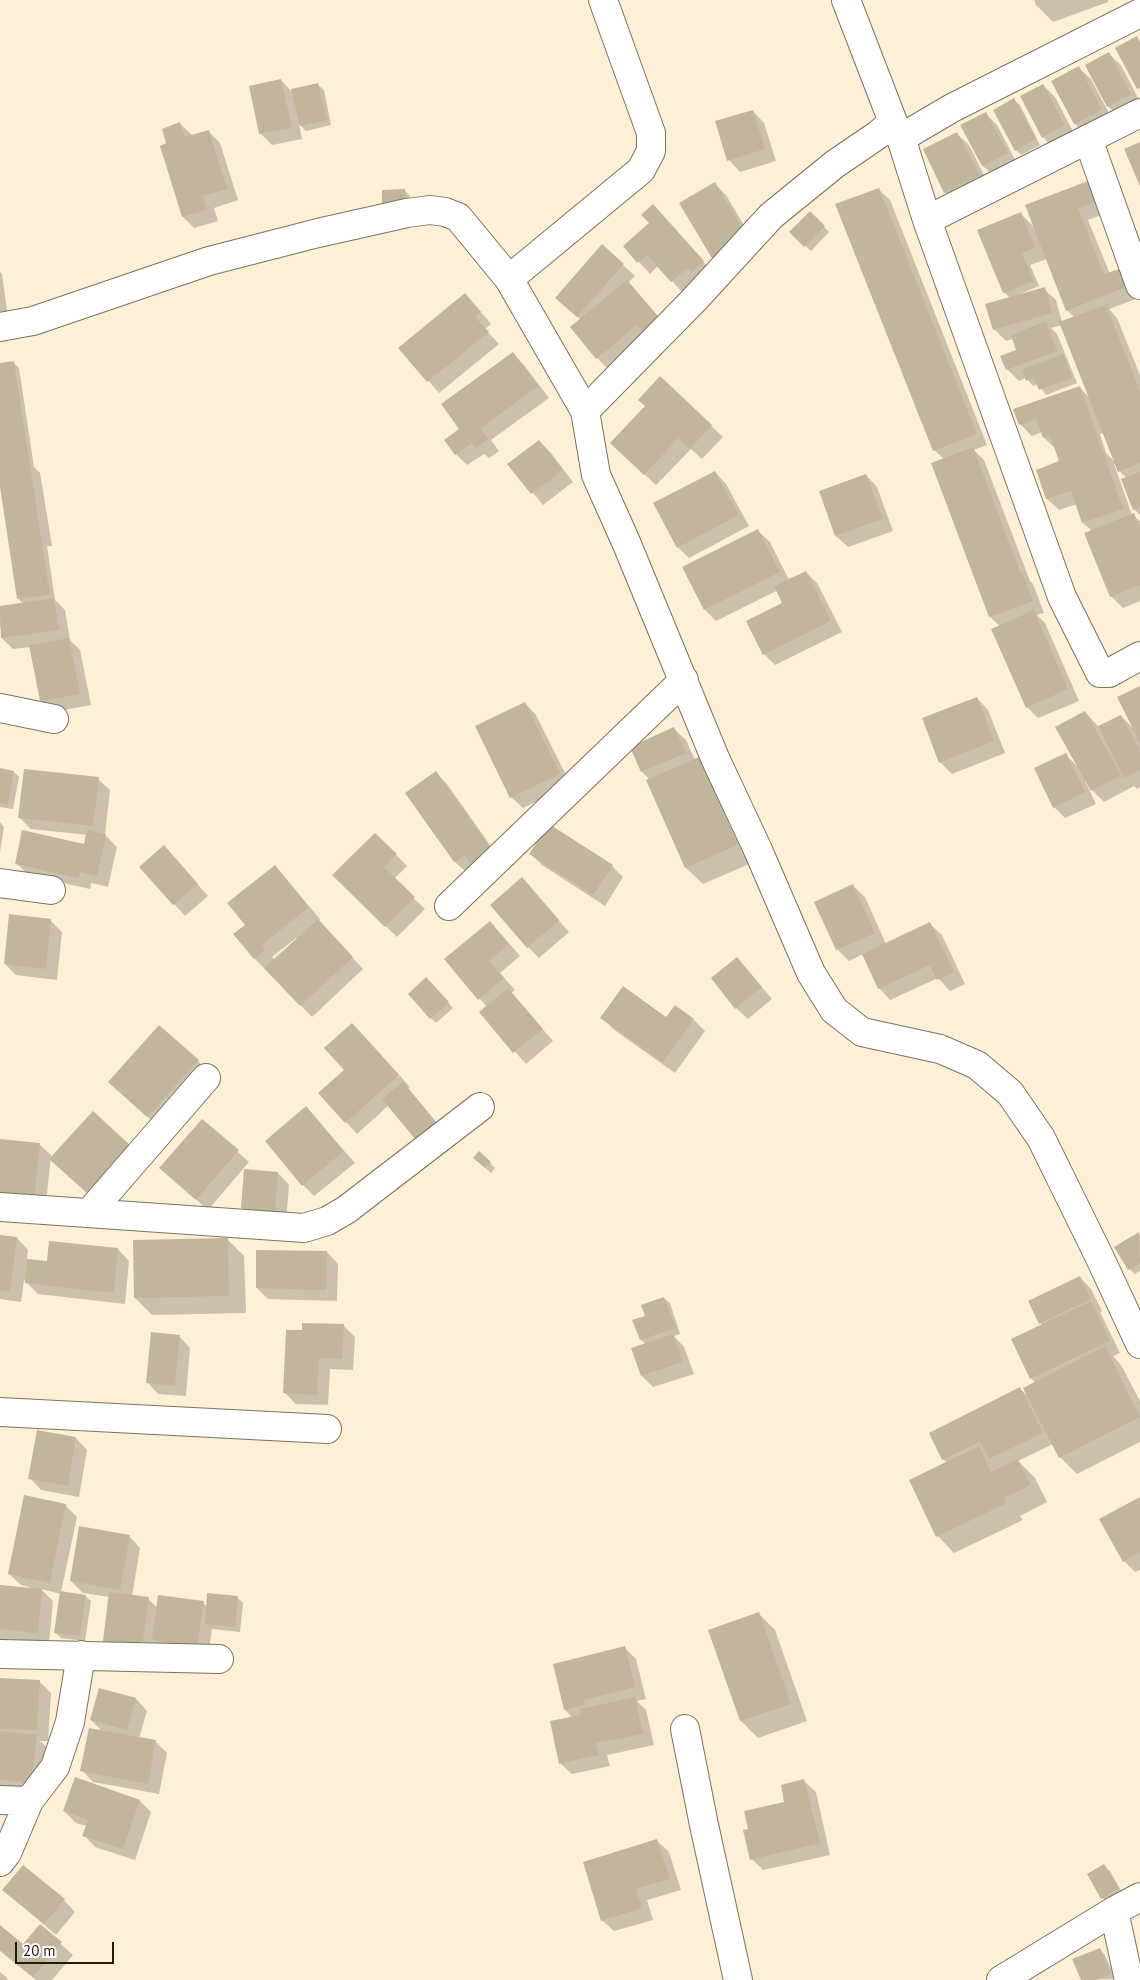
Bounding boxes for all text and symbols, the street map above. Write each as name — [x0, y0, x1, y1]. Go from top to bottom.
scale bar — [18, 1932, 116, 1964]
text: 20 m — [23, 1941, 56, 1960]

